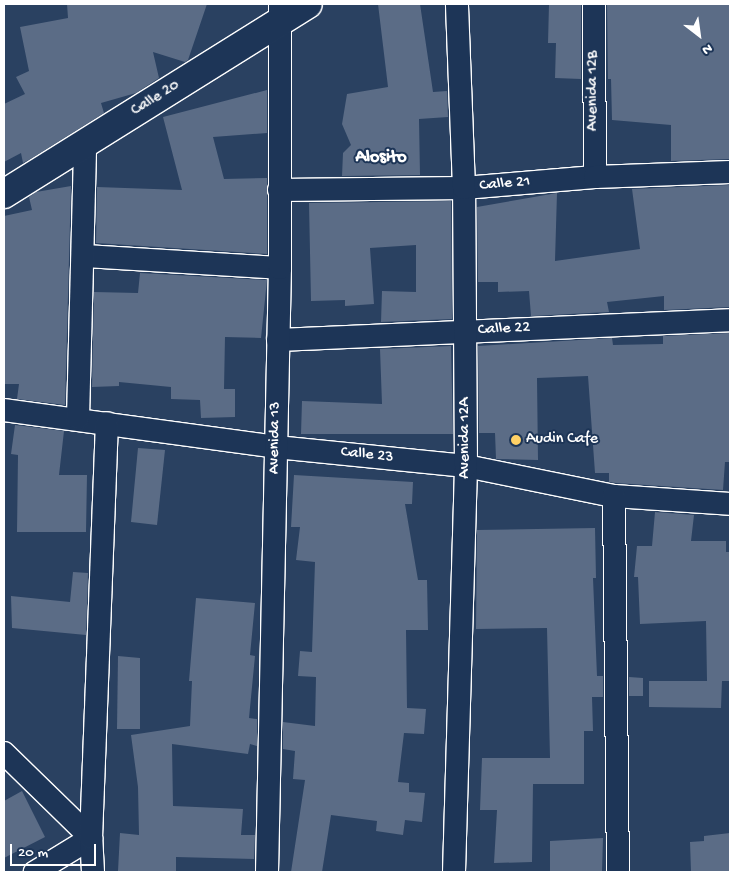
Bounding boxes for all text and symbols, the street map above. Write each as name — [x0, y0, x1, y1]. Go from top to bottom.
north arrow — [674, 10, 724, 60]
text: N — [699, 39, 715, 58]
street label: Avenida 12B — [584, 51, 604, 131]
street label: Calle 20 — [128, 77, 184, 121]
district label: Alosito — [355, 147, 407, 169]
street label: Calle 21 — [479, 173, 531, 197]
street label: Calle 22 — [477, 319, 531, 341]
street label: Avenida 12A — [456, 397, 476, 479]
street label: Avenida 13 — [266, 402, 286, 474]
place label: Audin Cafe — [526, 430, 598, 450]
marker: Audin Cafe — [510, 434, 522, 446]
street label: Calle 23 — [340, 444, 394, 468]
scale bar — [12, 834, 99, 866]
text: 20 m — [18, 844, 48, 862]

